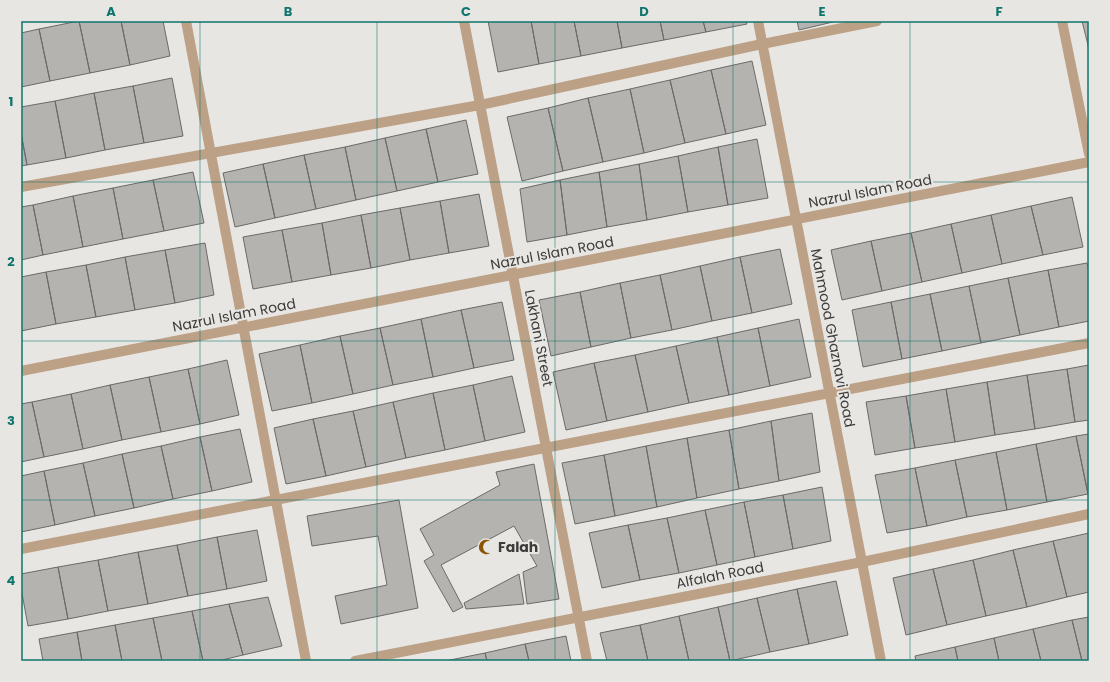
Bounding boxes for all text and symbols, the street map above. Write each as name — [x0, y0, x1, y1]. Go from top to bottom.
text: A — [106, 2, 116, 21]
text: B — [284, 2, 293, 21]
text: C — [461, 2, 471, 21]
text: D — [639, 2, 649, 21]
text: E — [818, 2, 826, 21]
text: F — [995, 2, 1003, 21]
text: 1 — [9, 92, 13, 111]
street label: Nazrul Islam Road — [807, 169, 933, 213]
street label: Nazrul Islam Road — [489, 231, 615, 275]
street label: Mahmood Ghaznavi Road — [806, 247, 860, 429]
text: 2 — [7, 252, 15, 271]
street label: Lakhani Street — [520, 288, 558, 388]
street label: Nazrul Islam Road — [171, 293, 297, 337]
text: 3 — [7, 411, 15, 430]
place label: Falah — [498, 537, 538, 557]
mosque icon: Falah — [477, 538, 495, 556]
street label: Alfalah Road — [674, 557, 766, 593]
text: 4 — [7, 571, 16, 590]

